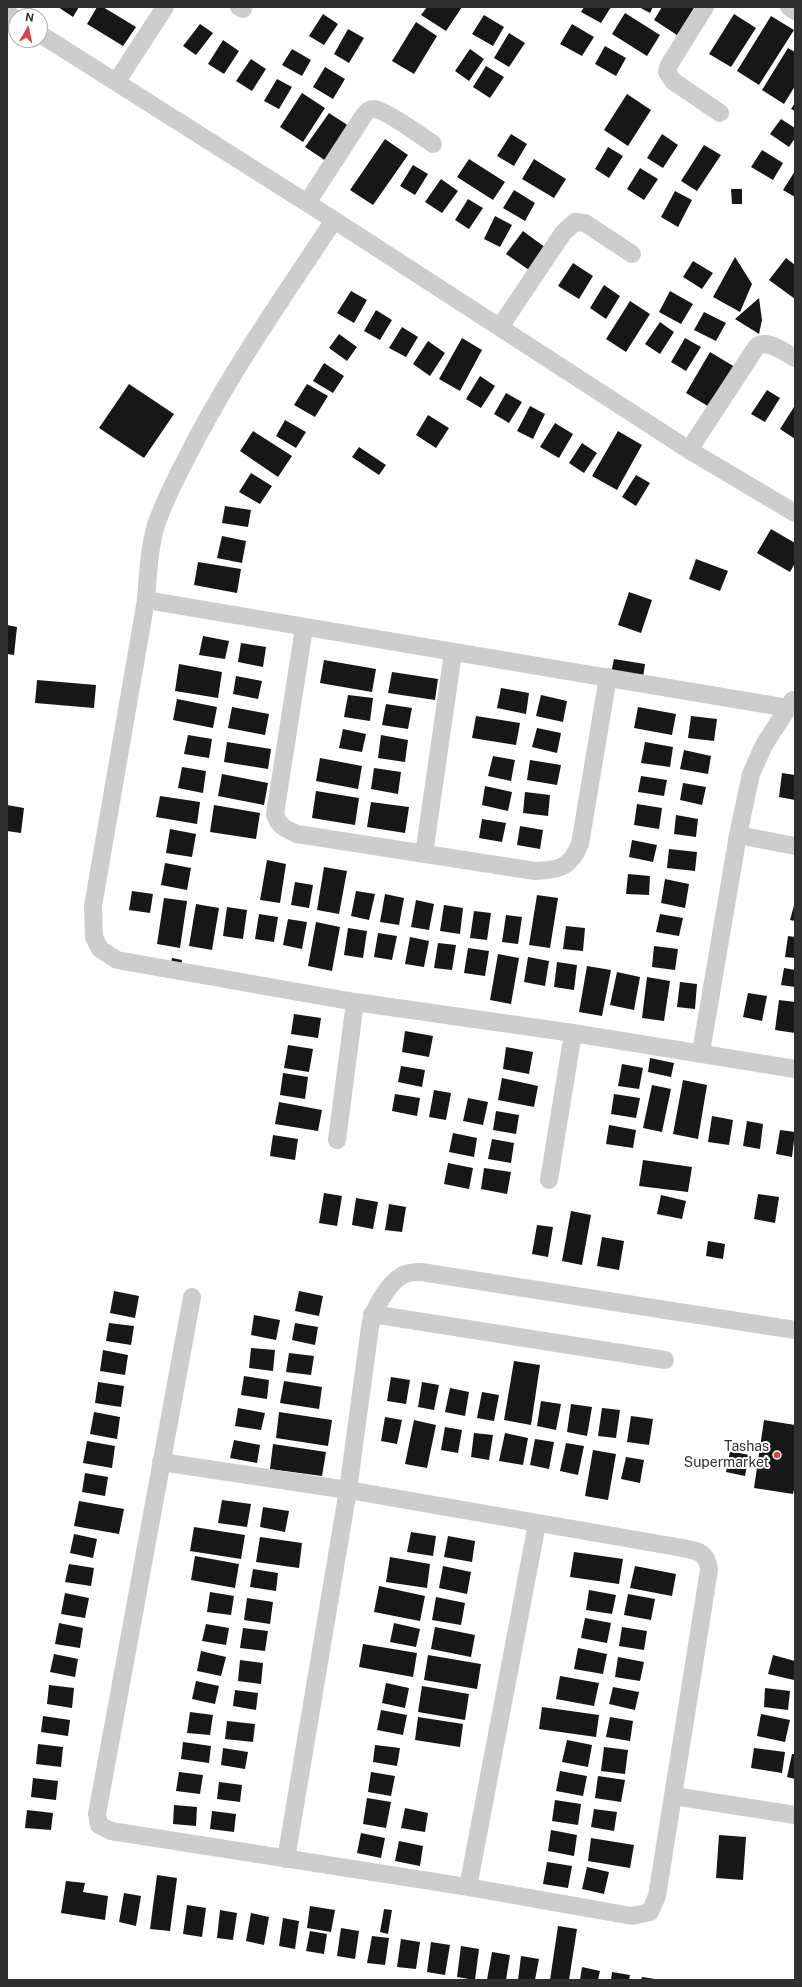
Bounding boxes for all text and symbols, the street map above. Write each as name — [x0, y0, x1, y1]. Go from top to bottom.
north arrow — [8, 8, 48, 48]
text: N — [25, 11, 35, 24]
place label: Tashas Supermarket — [684, 1439, 769, 1472]
marker: Tashas Supermarket — [772, 1450, 782, 1460]

